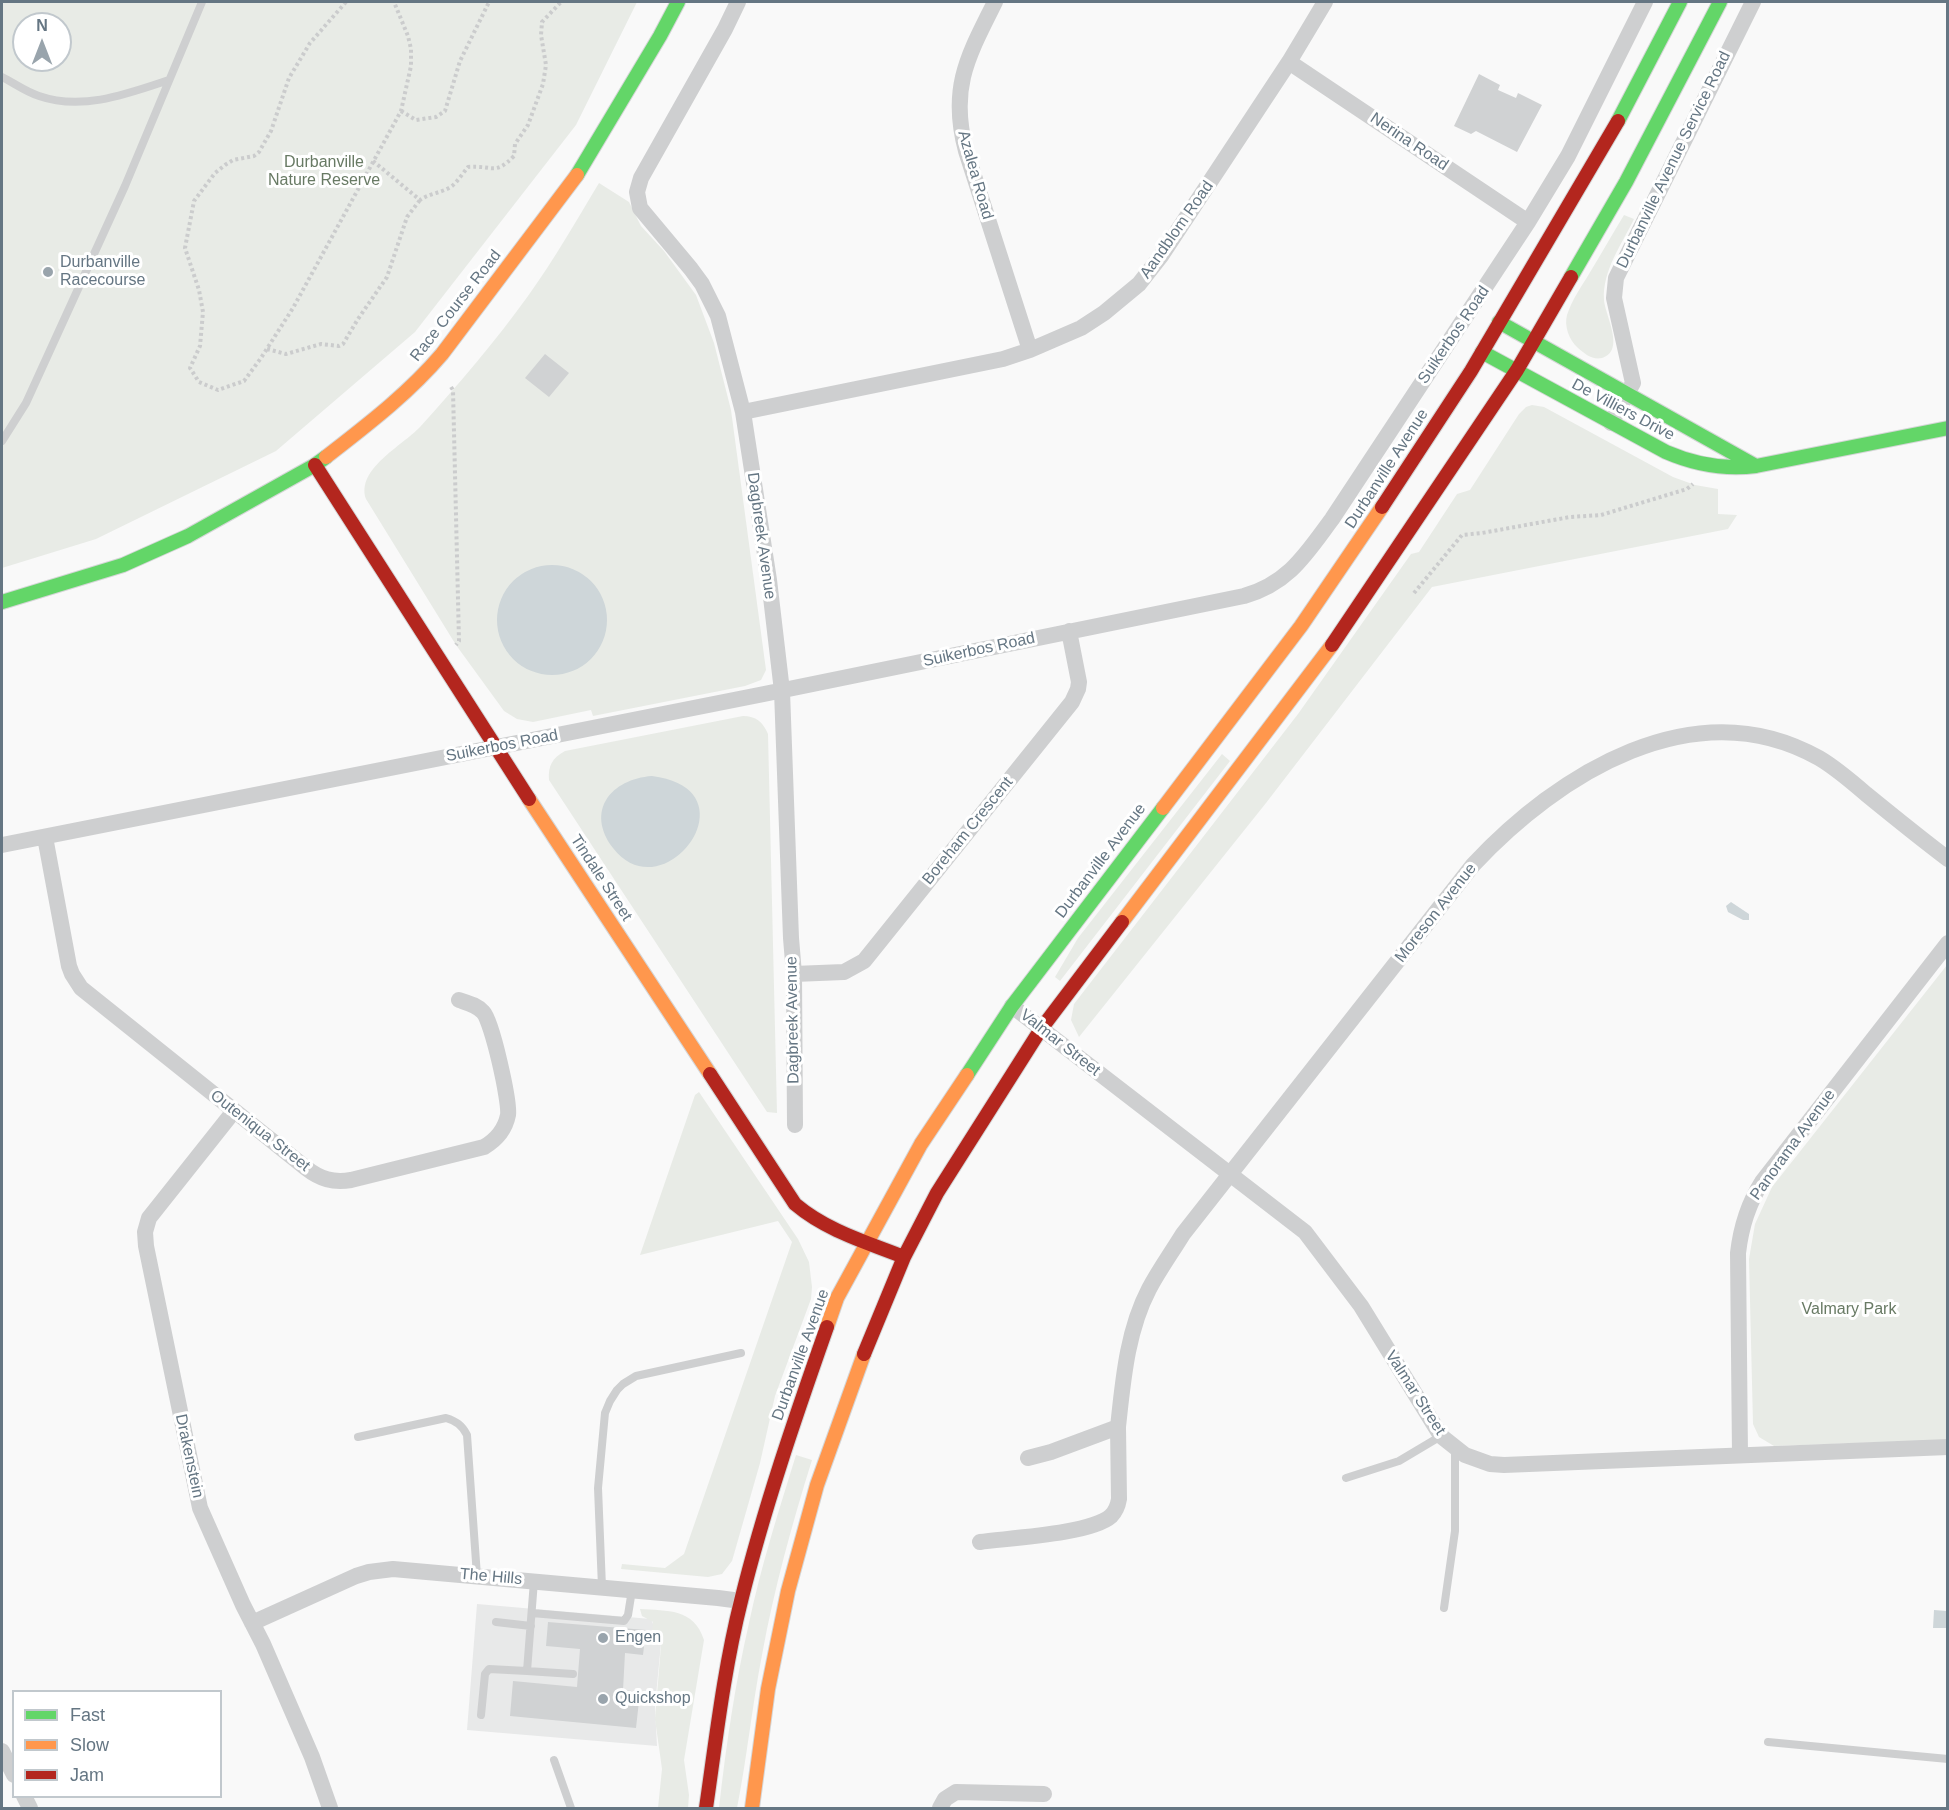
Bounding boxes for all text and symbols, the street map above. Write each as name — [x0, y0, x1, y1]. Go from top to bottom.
north arrow — [12, 12, 72, 72]
text: N — [36, 17, 48, 34]
street label: Durbanville Avenue Service Road — [1613, 48, 1735, 272]
street label: Nerina Road — [1366, 109, 1452, 175]
street label: Azalea Road — [953, 128, 997, 222]
park label: Durbanville Nature Reserve — [268, 153, 380, 191]
street label: Aandblom Road — [1136, 177, 1218, 283]
street label: Race Course Road — [407, 246, 505, 366]
place label: Durbanville Racecourse — [60, 253, 145, 291]
marker: Durbanville Racecourse — [41, 265, 55, 279]
street label: Suikerbos Road — [1414, 282, 1494, 388]
street label: De Villiers Drive — [1568, 375, 1678, 445]
street label: Durbanville Avenue — [1341, 406, 1433, 532]
street label: Dagbreek Avenue — [743, 471, 779, 601]
street label: Suikerbos Road — [921, 629, 1037, 671]
street label: Suikerbos Road — [444, 726, 560, 766]
street label: Boreham Crescent — [919, 773, 1017, 889]
street label: Durbanville Avenue — [1052, 800, 1150, 922]
street label: Tindale Street — [566, 831, 636, 925]
street label: Moreson Avenue — [1391, 860, 1481, 966]
street label: Dagbreek Avenue — [782, 956, 804, 1084]
street label: Valmar Street — [1016, 1006, 1104, 1080]
street label: Outeniqua Street — [206, 1086, 314, 1176]
street label: Panorama Avenue — [1746, 1086, 1840, 1204]
street label: Durbanville Avenue — [768, 1287, 834, 1423]
park label: Valmary Park — [1802, 1300, 1896, 1320]
street label: Valmar Street — [1381, 1347, 1449, 1439]
street label: Drakenstein — [171, 1412, 207, 1500]
street label: The Hills — [459, 1565, 523, 1589]
place label: Engen — [615, 1628, 661, 1648]
marker: Engen — [596, 1631, 610, 1645]
place label: Quickshop — [615, 1689, 691, 1709]
legend — [12, 1690, 222, 1798]
marker: Quickshop — [596, 1692, 610, 1706]
text: Fast — [70, 1705, 105, 1725]
text: Slow — [70, 1735, 109, 1755]
text: Jam — [70, 1765, 104, 1785]

